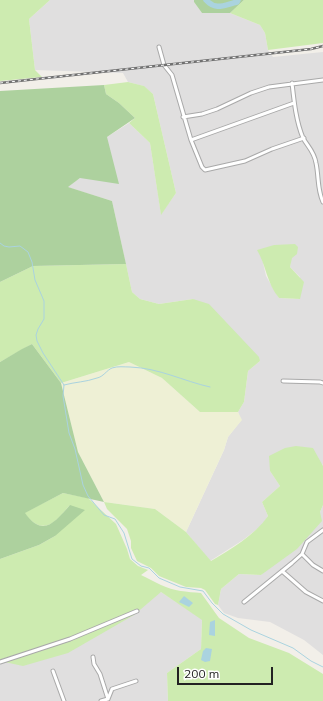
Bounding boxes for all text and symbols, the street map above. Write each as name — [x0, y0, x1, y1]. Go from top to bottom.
scale bar — [179, 659, 275, 685]
text: 200 m — [184, 666, 219, 681]

